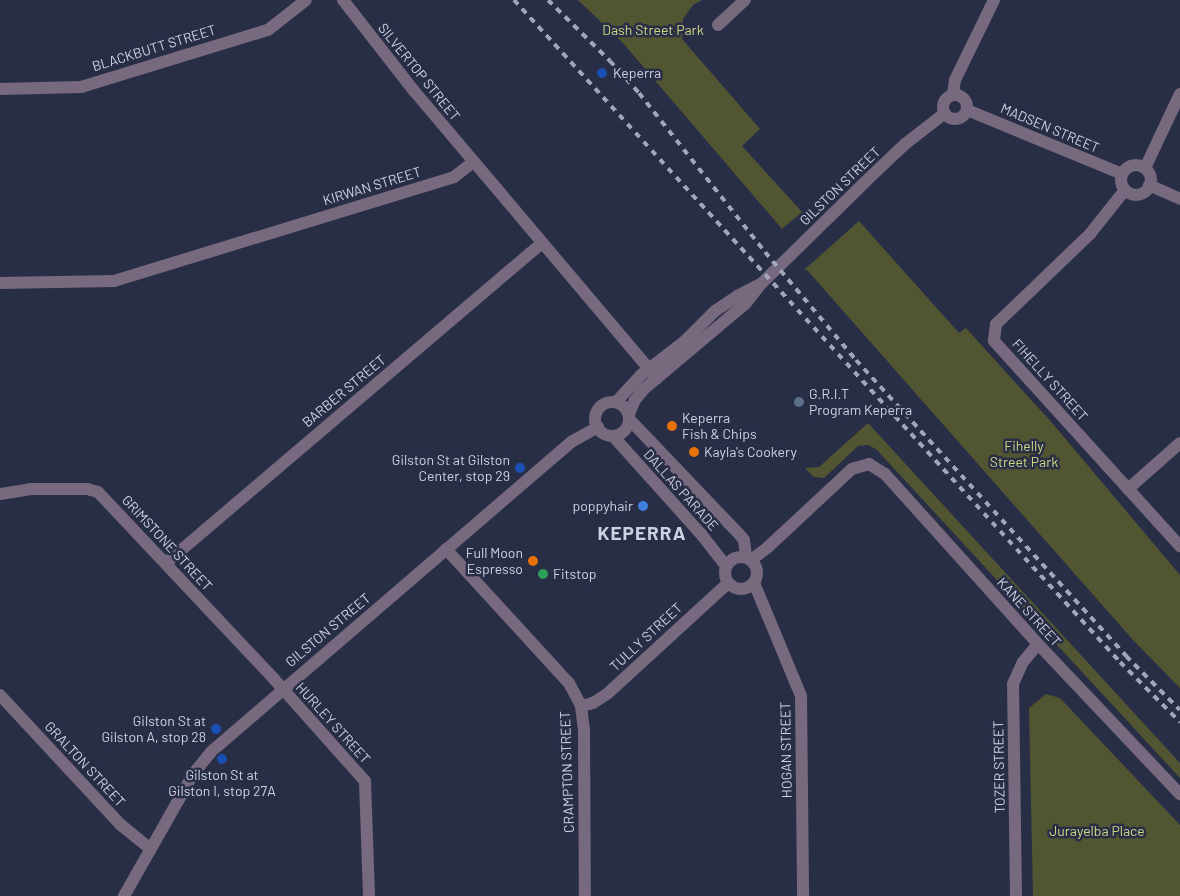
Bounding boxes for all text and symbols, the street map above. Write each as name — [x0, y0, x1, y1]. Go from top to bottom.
street label: SILVERTOP STREET — [374, 20, 464, 124]
street label: BLACKBUTT STREET — [90, 21, 218, 75]
park label: Dash Street Park — [602, 22, 704, 38]
place label: Keperra — [613, 65, 661, 81]
marker: Keperra — [595, 66, 609, 80]
street label: MADSEN STREET — [998, 100, 1102, 156]
street label: GILSTON STREET — [796, 143, 884, 229]
street label: KIRWAN STREET — [321, 163, 423, 209]
street label: FIHELLY STREET — [1009, 335, 1091, 425]
street label: BARBER STREET — [299, 351, 389, 431]
place label: G.R.I.T Program Keperra — [809, 386, 912, 418]
marker: G.R.I.T Program Keperra — [793, 396, 805, 408]
place label: Keperra Fish & Chips — [682, 410, 757, 442]
marker: Keperra Fish & Chips — [666, 420, 678, 432]
park label: Fihelly Street Park — [990, 438, 1058, 471]
place label: Kayla's Cookery — [704, 444, 797, 460]
street label: DALLAS PARADE — [640, 446, 722, 534]
marker: Kayla's Cookery — [688, 446, 700, 458]
place label: Gilston St at Gilston Center, stop 29 — [392, 452, 510, 484]
marker: Gilston St at Gilston Center, stop 29 — [514, 462, 526, 474]
street label: GRIMSTONE STREET — [118, 492, 216, 594]
place label: poppyhair — [573, 498, 633, 514]
marker: poppyhair — [637, 500, 649, 512]
district label: KEPERRA — [597, 522, 687, 544]
place label: Full Moon Espresso — [466, 545, 523, 578]
marker: Full Moon Espresso — [527, 555, 539, 567]
place label: Fitstop — [553, 566, 597, 582]
marker: Fitstop — [537, 568, 549, 580]
street label: KANE STREET — [994, 574, 1064, 650]
street label: GILSTON STREET — [282, 590, 374, 670]
street label: TULLY STREET — [606, 599, 686, 675]
street label: HURLEY STREET — [292, 679, 374, 767]
street label: HOGAN STREET — [777, 702, 795, 798]
street label: CRAMPTON STREET — [556, 711, 578, 833]
place label: Gilston St at Gilston A, stop 28 — [101, 713, 206, 746]
street label: GRALTON STREET — [41, 718, 129, 810]
street label: TOZER STREET — [990, 720, 1008, 814]
marker: Gilston St at Gilston A, stop 28 — [210, 723, 222, 735]
marker: Gilston St at Gilston I, stop 27A — [216, 753, 228, 765]
place label: Gilston St at Gilston I, stop 27A — [168, 767, 276, 800]
park label: Jurayelba Place — [1049, 823, 1145, 839]

